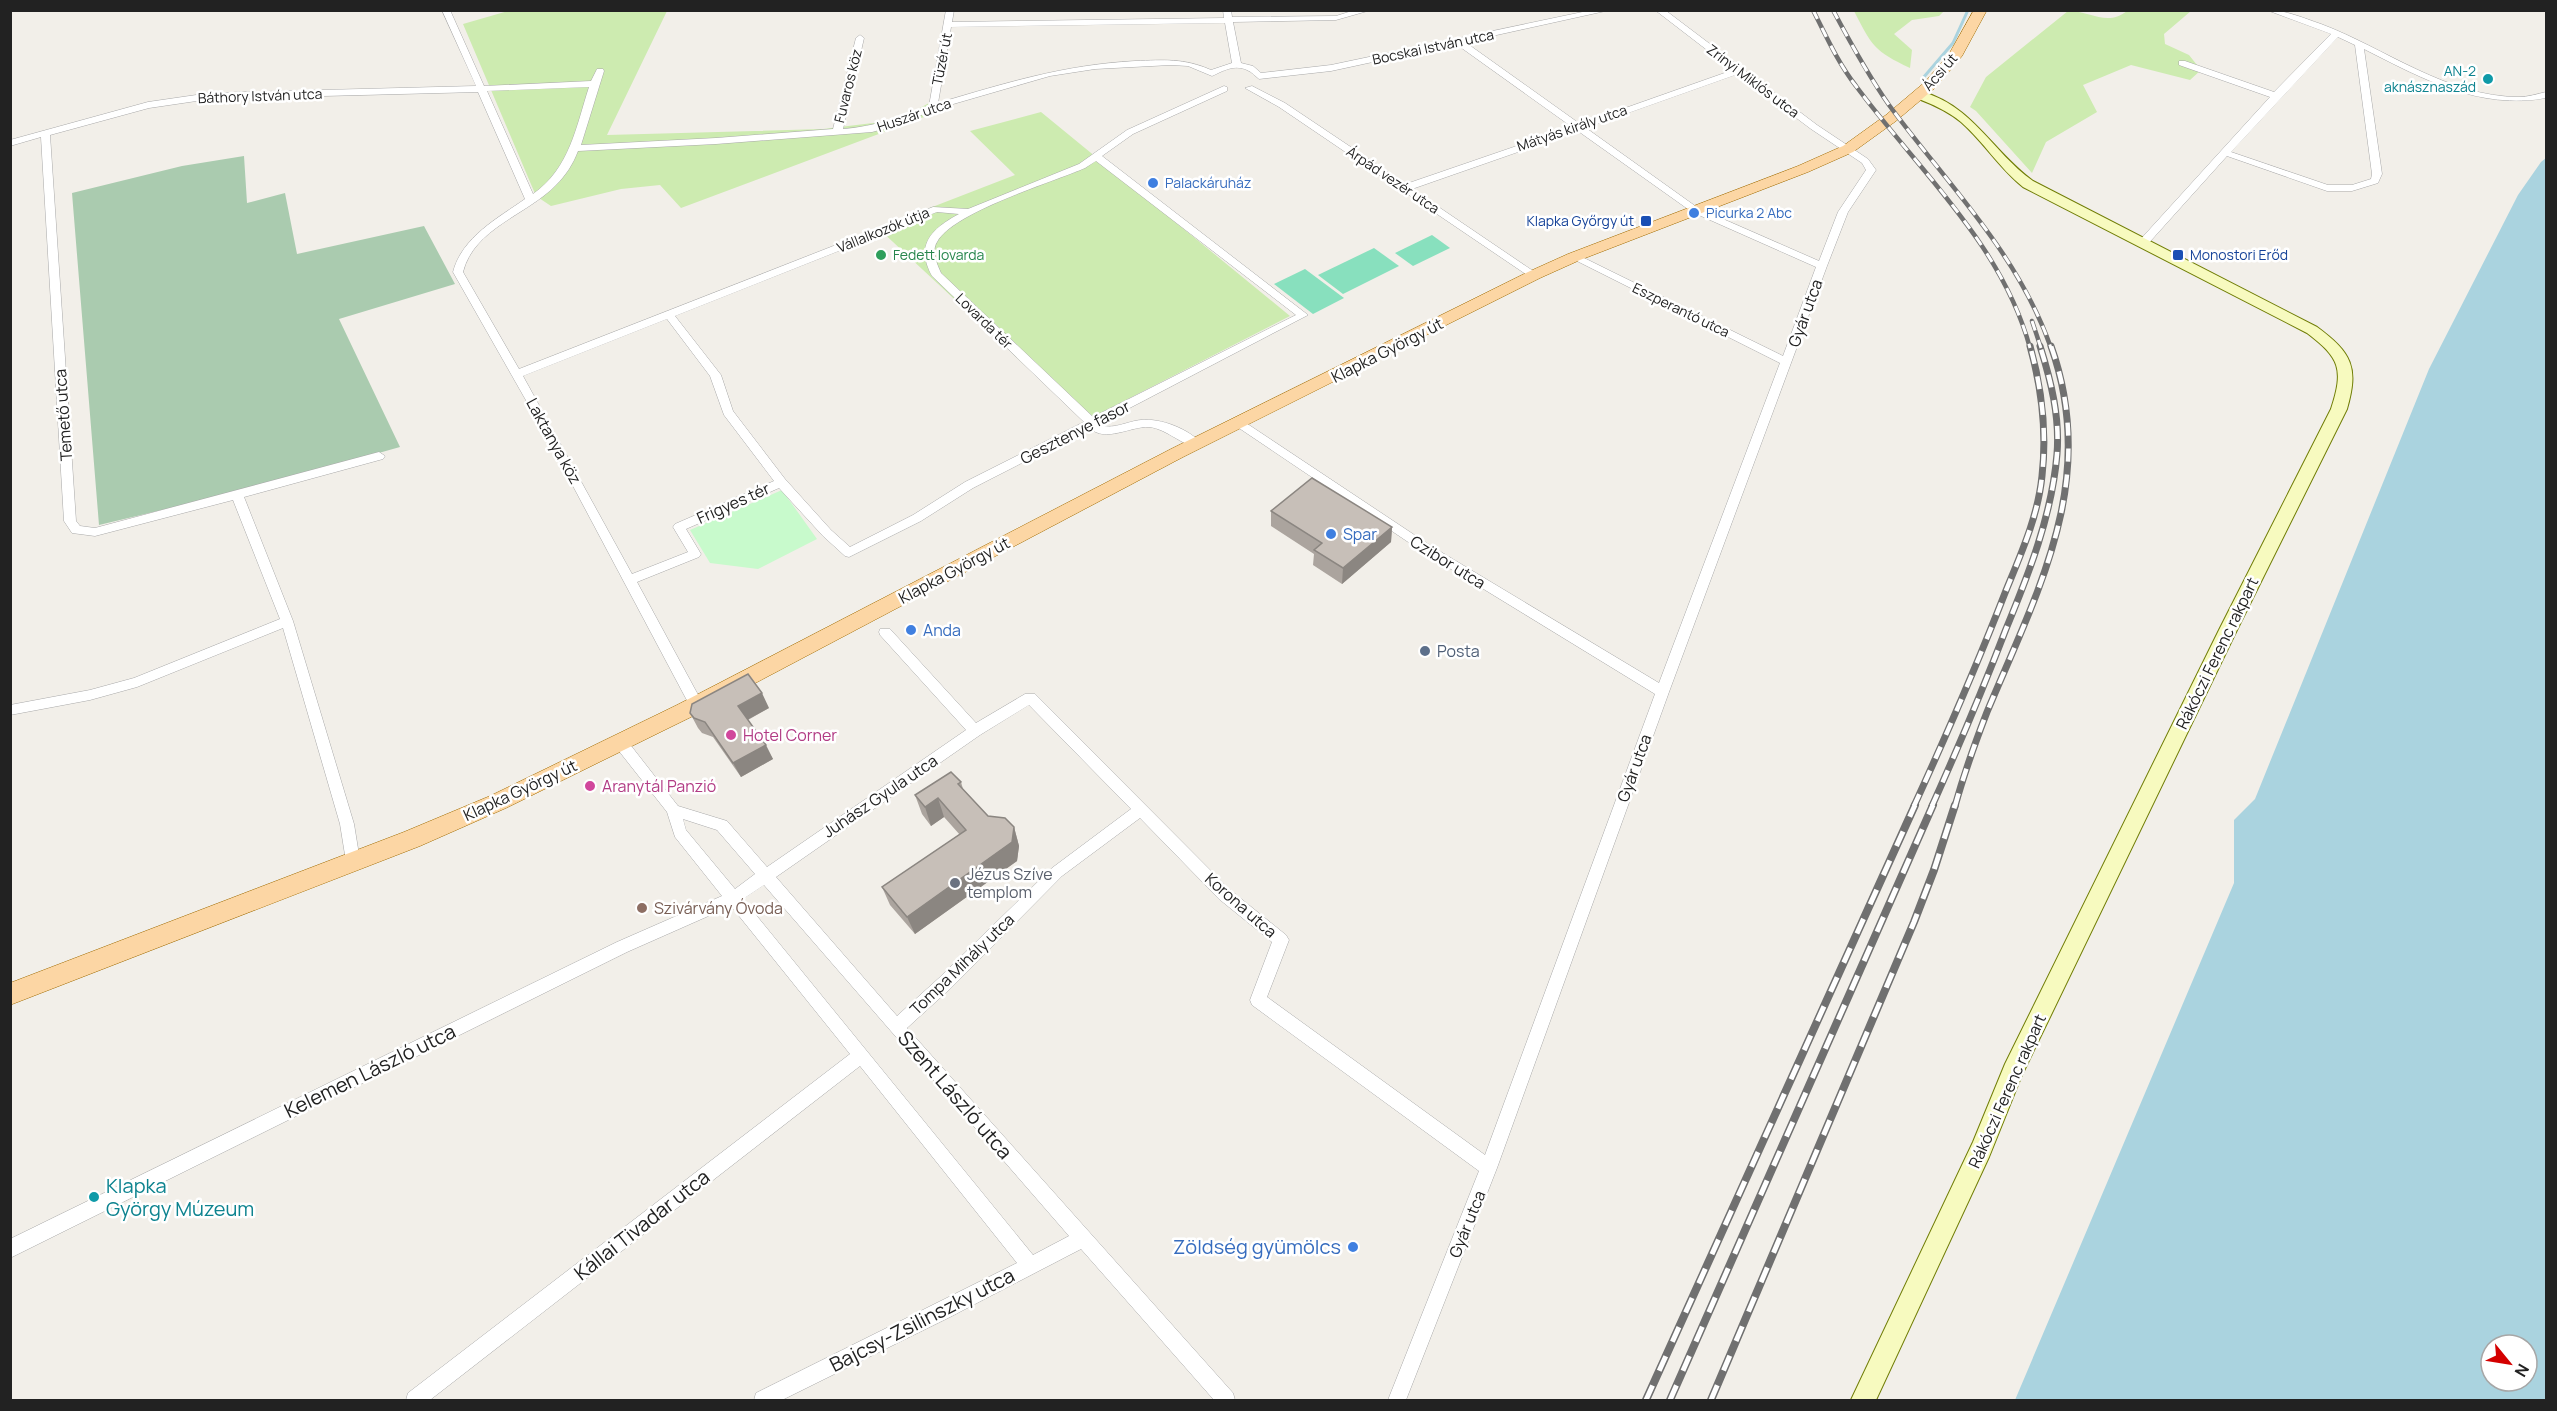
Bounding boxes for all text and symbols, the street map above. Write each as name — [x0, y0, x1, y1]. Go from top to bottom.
street label: Bocskai István utca — [1370, 24, 1495, 69]
street label: Tüzér út — [927, 31, 956, 87]
street label: Zrínyi Miklós utca — [1703, 40, 1803, 122]
street label: Fuvaros köz — [829, 47, 866, 125]
street label: Ácsi út — [1918, 49, 1961, 94]
place label: AN-2 aknásznaszád — [2384, 61, 2476, 96]
marker: AN-2 aknásznaszád — [2481, 72, 2495, 86]
street label: Báthory István utca — [197, 84, 323, 107]
street label: Huszár utca — [874, 93, 953, 136]
street label: Mátyás király utca — [1514, 100, 1629, 155]
street label: Árpád vezér utca — [1343, 141, 1443, 218]
place label: Palackáruház — [1165, 173, 1251, 192]
marker: Palackáruház — [1146, 176, 1160, 190]
street label: Vállalkozók útja — [834, 202, 932, 257]
place label: Picurka 2 Abc — [1706, 203, 1792, 222]
marker: Picurka 2 Abc — [1687, 206, 1701, 220]
place label: Klapka Győrgy út — [1526, 211, 1634, 230]
marker: Klapka Győrgy út — [1639, 214, 1653, 228]
place label: Fedett lovarda — [893, 245, 984, 264]
place label: Monostori Erőd — [2190, 245, 2288, 264]
marker: Fedett lovarda — [874, 248, 888, 262]
marker: Monostori Erőd — [2171, 248, 2185, 262]
street label: Gyár utca — [1783, 276, 1827, 350]
street label: Eszperantó utca — [1630, 278, 1733, 341]
street label: Lovarda tér — [952, 289, 1017, 353]
street label: Klapka György út — [1327, 312, 1447, 388]
street label: Temető utca — [49, 368, 77, 462]
street label: Laktanya köz — [521, 394, 587, 488]
street label: Gesztenye fasor — [1016, 395, 1134, 469]
street label: Frigyes tér — [693, 477, 773, 529]
place label: Spar — [1343, 523, 1377, 545]
marker: Spar — [1324, 527, 1338, 541]
street label: Czibor utca — [1406, 530, 1490, 594]
street label: Klapka György út — [895, 531, 1013, 609]
street label: Rákóczi Ferenc rakpart — [2171, 573, 2263, 733]
place label: Anda — [923, 619, 961, 641]
marker: Anda — [904, 623, 918, 637]
place label: Posta — [1437, 640, 1480, 662]
marker: Posta — [1418, 644, 1432, 658]
place label: Hotel Corner — [743, 724, 837, 746]
marker: Hotel Corner — [724, 728, 738, 742]
street label: Gyár utca — [1612, 731, 1656, 805]
street label: Juhász Gyula utca — [818, 749, 942, 843]
street label: Klapka György út — [460, 754, 580, 826]
place label: Aranytál Panzió — [602, 775, 716, 797]
marker: Aranytál Panzió — [583, 779, 597, 793]
place label: Jézus Szíve templom — [967, 863, 1053, 903]
street label: Korona utca — [1200, 868, 1282, 942]
marker: Jézus Szíve templom — [948, 876, 962, 890]
place label: Szivárvány Óvoda — [654, 897, 783, 919]
marker: Szivárvány Óvoda — [635, 901, 649, 915]
street label: Tompa Mihály utca — [905, 908, 1019, 1020]
street label: Rákóczi Ferenc rakpart — [1963, 1010, 2051, 1172]
street label: Kelemen László utca — [280, 1017, 460, 1124]
street label: Szent László utca — [892, 1025, 1019, 1165]
street label: Kállai Tivadar utca — [568, 1163, 715, 1286]
place label: Klapka György Múzeum — [106, 1172, 254, 1222]
street label: Gyár utca — [1444, 1187, 1490, 1261]
marker: Klapka György Múzeum — [87, 1190, 101, 1204]
place label: Zöldség gyümölcs — [1173, 1233, 1341, 1260]
marker: Zöldség gyümölcs — [1346, 1240, 1360, 1254]
street label: Bajcsy-Zsilinszky utca — [825, 1261, 1019, 1378]
north arrow — [2479, 1333, 2539, 1393]
text: N — [2510, 1360, 2534, 1381]

